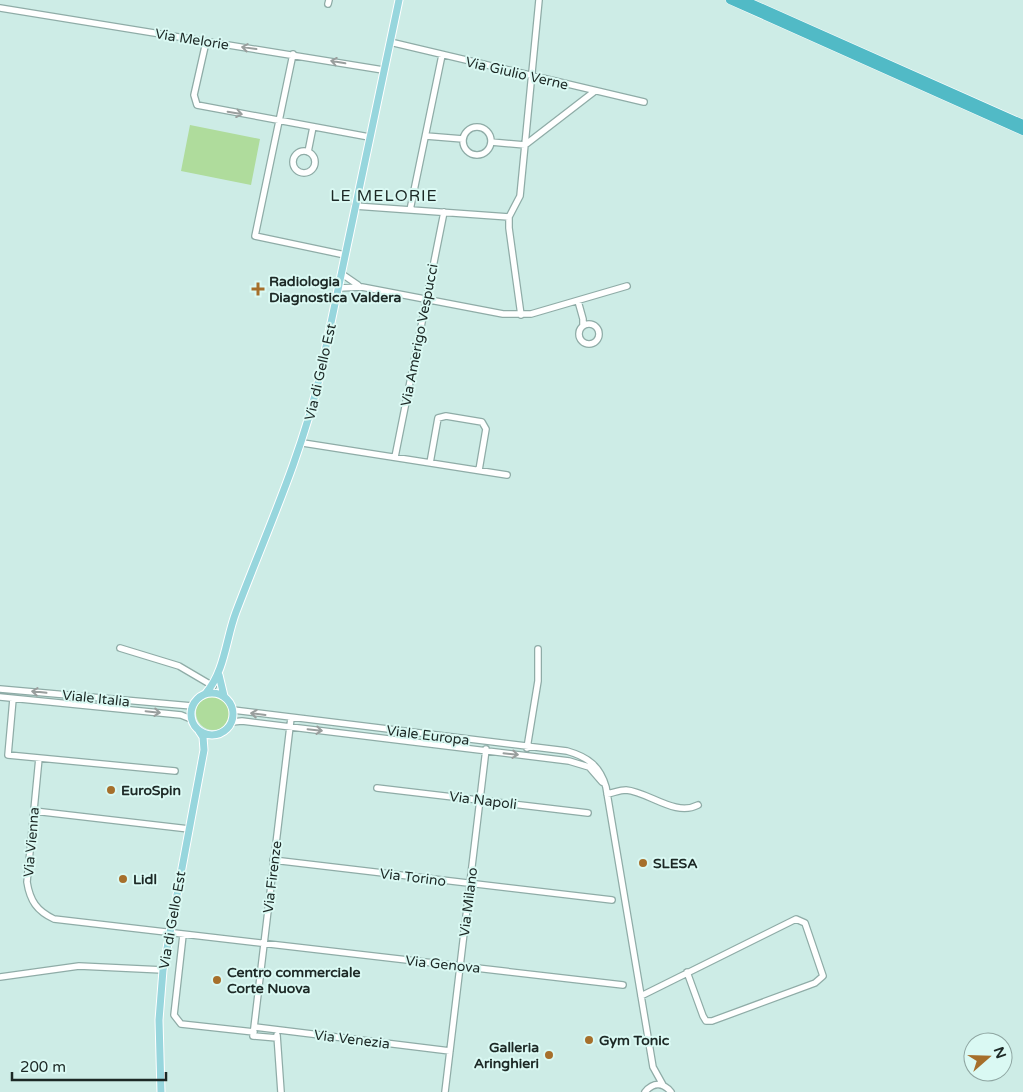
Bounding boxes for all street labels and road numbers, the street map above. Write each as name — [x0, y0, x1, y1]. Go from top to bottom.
street label: Via Melorie — [154, 25, 230, 54]
street label: Via Giulio Verne — [464, 53, 570, 94]
street label: Via Amerigo Vespucci — [397, 262, 442, 408]
street label: Via di Gello Est — [301, 321, 340, 422]
street label: Viale Italia — [61, 686, 131, 710]
street label: Viale Europa — [385, 722, 470, 749]
street label: Via Napoli — [448, 788, 518, 813]
street label: Via Vienna — [20, 806, 43, 878]
street label: Via Firenze — [260, 840, 285, 914]
street label: Via Torino — [379, 865, 447, 890]
street label: Via Milano — [456, 866, 481, 938]
street label: Via di Gello Est — [156, 869, 190, 970]
street label: Via Genova — [405, 952, 481, 977]
street label: Via Venezia — [313, 1026, 391, 1053]

